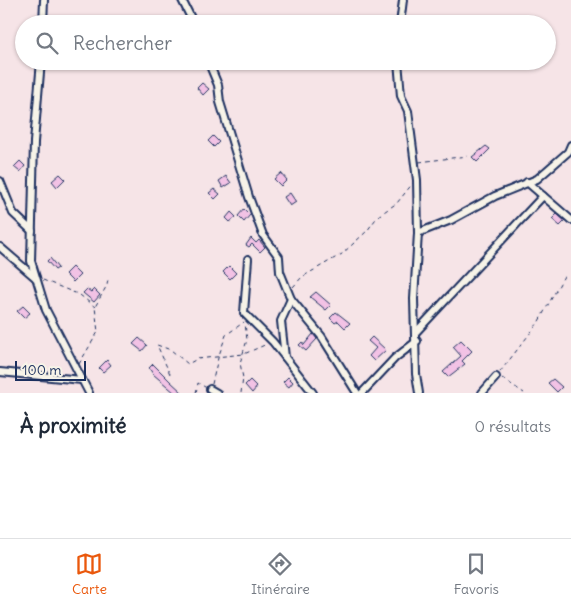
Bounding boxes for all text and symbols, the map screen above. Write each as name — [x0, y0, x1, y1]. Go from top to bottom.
search box — [15, 15, 556, 70]
icon: search — [33, 29, 61, 57]
text: Rechercher — [73, 31, 172, 55]
scale bar — [15, 358, 86, 381]
text: 100 m — [22, 361, 62, 379]
text: À proximité — [20, 412, 127, 439]
text: 0 résultats — [475, 416, 551, 436]
tab: Carte — [72, 550, 107, 598]
tab: Itinéraire — [251, 550, 310, 598]
tab: Favoris — [454, 550, 499, 598]

